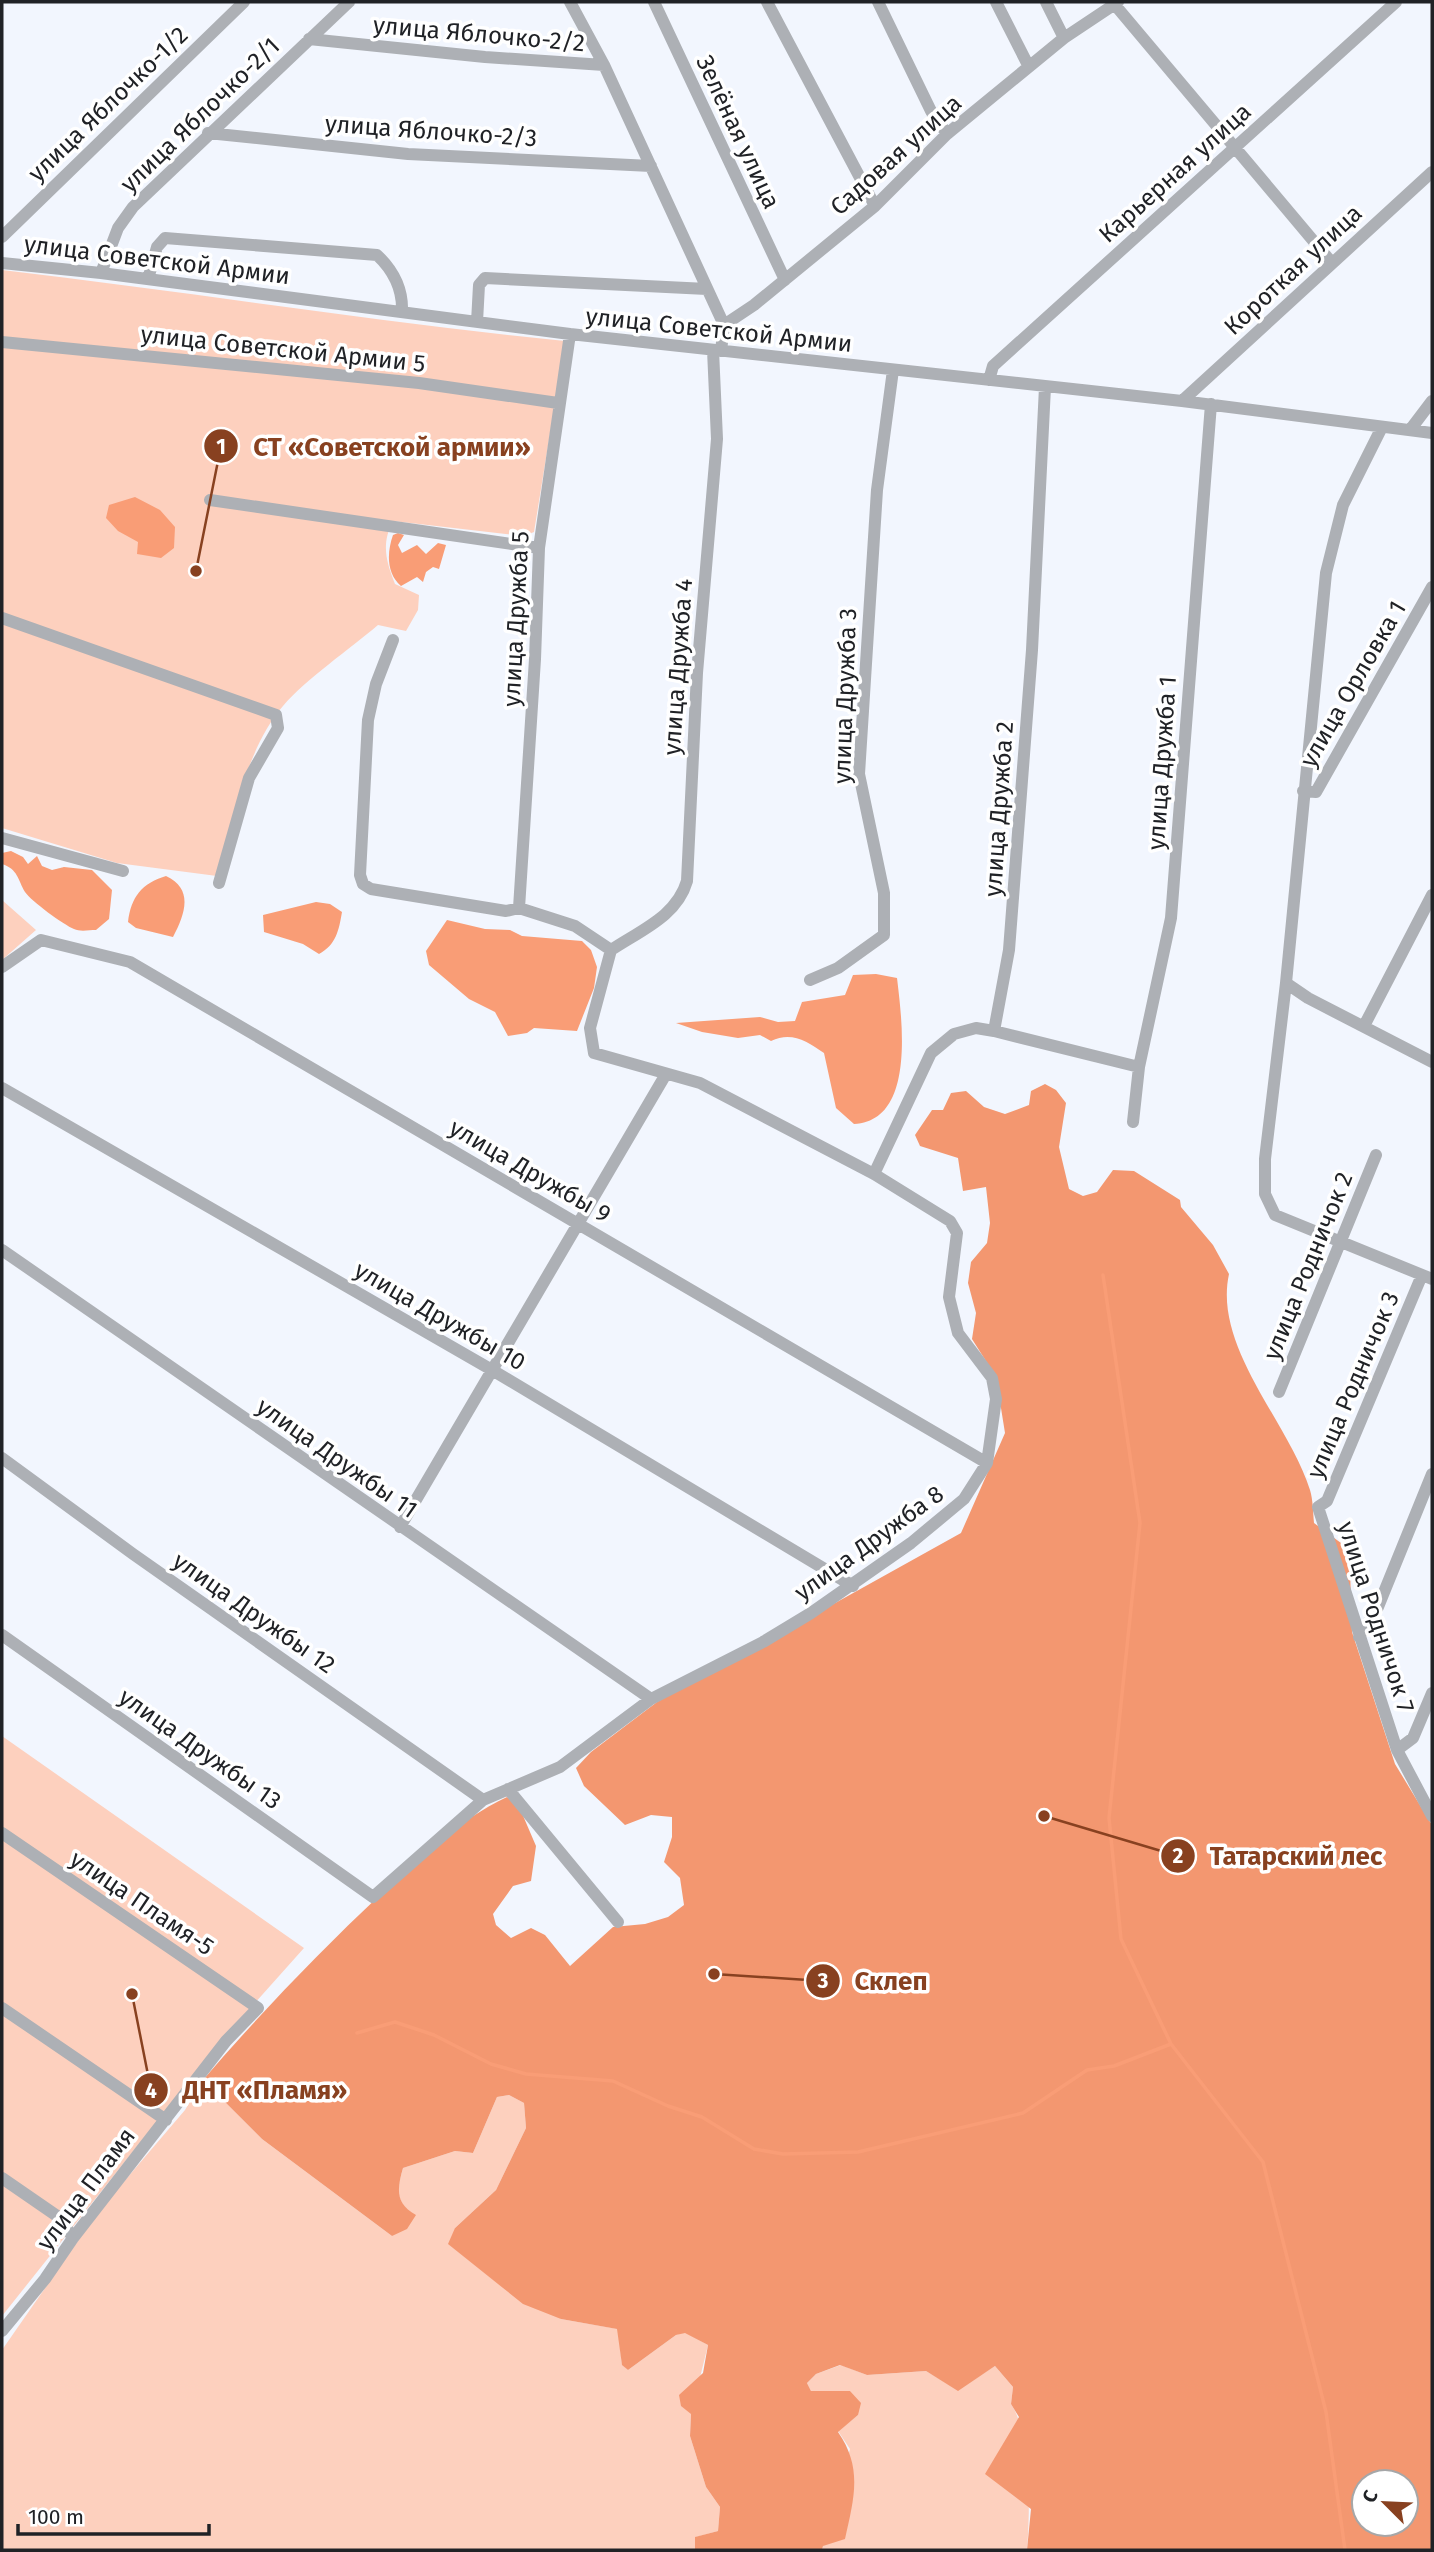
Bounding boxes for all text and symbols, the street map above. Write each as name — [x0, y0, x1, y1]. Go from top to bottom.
street label: улица Яблочко-2/2 — [372, 11, 586, 57]
street label: улица Яблочко-1/2 — [23, 21, 193, 187]
street label: улица Яблочко-2/1 — [115, 32, 285, 198]
street label: Зелёная улица — [690, 51, 786, 213]
street label: Садовая улица — [825, 89, 967, 221]
street label: Карьерная улица — [1093, 97, 1257, 249]
street label: улица Яблочко-2/3 — [324, 110, 538, 152]
street label: Короткая улица — [1218, 199, 1368, 341]
street label: улица Советской Армии — [22, 230, 292, 290]
street label: улица Советской Армии — [584, 302, 854, 358]
street label: улица Советской Армии 5 — [139, 320, 427, 378]
callout: СТ «Советской армии» — [204, 423, 545, 470]
text: СТ «Советской армии» — [253, 432, 531, 463]
text: 1 — [216, 434, 226, 460]
street label: улица Дружба 5 — [497, 530, 535, 708]
street label: улица Дружба 4 — [658, 578, 698, 756]
street label: улица Орловка 1 — [1294, 596, 1412, 772]
street label: улица Дружба 3 — [828, 608, 862, 784]
street label: улица Дружба 1 — [1142, 675, 1182, 851]
street label: улица Дружба 2 — [979, 720, 1019, 898]
street label: улица Дружбы 9 — [444, 1114, 616, 1228]
street label: улица Родничок 2 — [1258, 1168, 1358, 1364]
street label: улица Дружбы 10 — [350, 1256, 530, 1376]
street label: улица Родничок 3 — [1301, 1287, 1405, 1483]
street label: улица Дружбы 11 — [251, 1392, 423, 1524]
street label: улица Дружба 8 — [789, 1480, 949, 1606]
street label: улица Родничок 7 — [1332, 1518, 1420, 1716]
street label: улица Дружбы 12 — [168, 1547, 340, 1679]
street label: улица Дружбы 13 — [114, 1683, 286, 1815]
callout: Татарский лес — [1161, 1832, 1396, 1879]
text: Татарский лес — [1210, 1841, 1383, 1872]
text: 2 — [1173, 1843, 1184, 1869]
street label: улица Пламя-5 — [65, 1845, 219, 1961]
callout: Склеп — [806, 1957, 942, 2004]
text: Склеп — [854, 1966, 928, 1997]
text: 3 — [817, 1968, 829, 1994]
callout: ДНТ «Пламя» — [134, 2067, 361, 2114]
text: ДНТ «Пламя» — [182, 2075, 347, 2106]
text: 4 — [145, 2078, 157, 2104]
street label: улица Пламя — [31, 2122, 141, 2256]
north arrow — [1350, 2468, 1420, 2538]
text: С — [1357, 2487, 1383, 2506]
scale bar — [18, 2492, 208, 2536]
text: 100 m — [28, 2504, 84, 2530]

